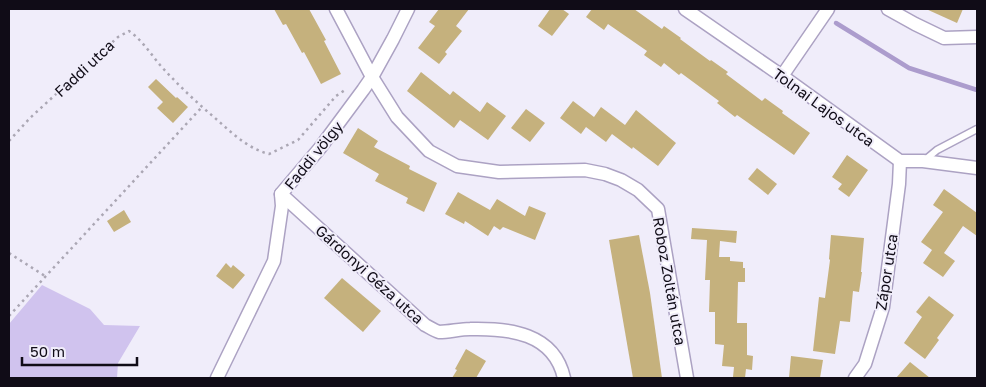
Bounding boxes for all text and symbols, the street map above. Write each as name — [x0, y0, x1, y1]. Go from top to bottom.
street label: Faddi utca — [50, 36, 118, 100]
street label: Tolnai Lajos utca — [770, 64, 878, 150]
street label: Faddi völgy — [280, 117, 346, 193]
street label: Roboz Zoltán utca — [650, 215, 690, 347]
street label: Gárdonyi Géza utca — [312, 221, 428, 327]
street label: Zápor utca — [871, 233, 901, 311]
scale bar — [22, 334, 138, 366]
text: 50 m — [30, 342, 65, 360]

